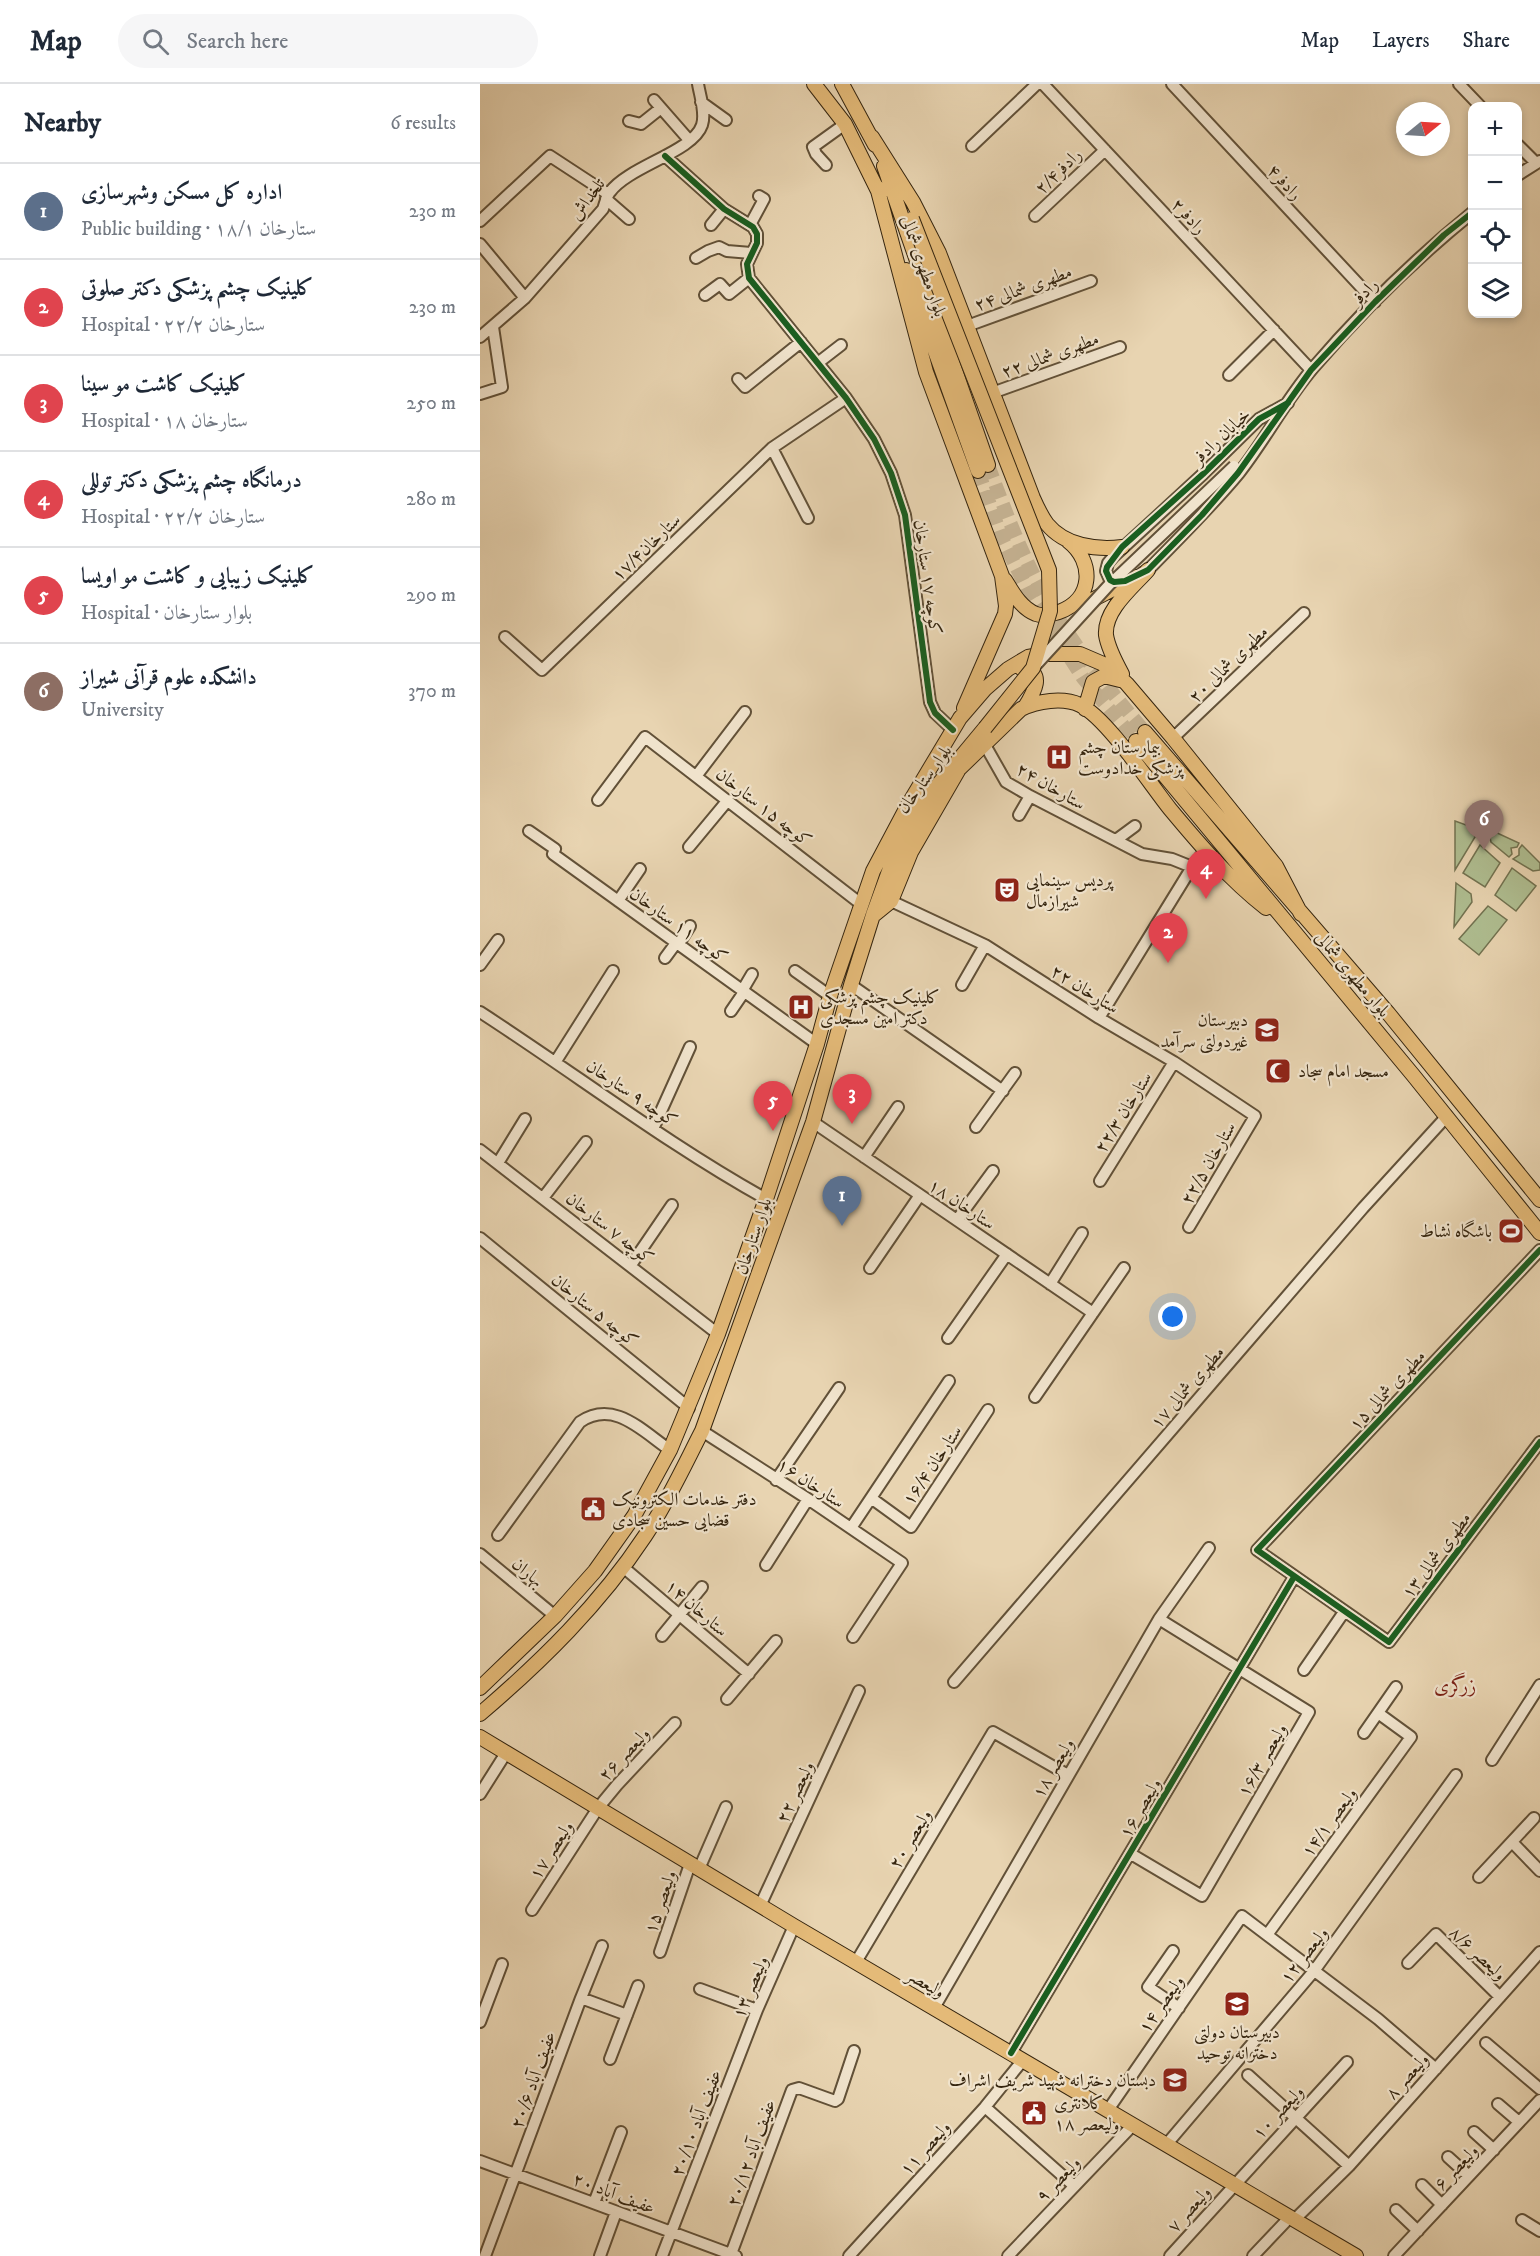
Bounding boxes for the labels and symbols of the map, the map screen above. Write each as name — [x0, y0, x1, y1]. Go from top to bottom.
north arrow — [1396, 102, 1450, 156]
street label: رادفر۲/۴ — [1031, 144, 1087, 199]
street label: رادفر۴ — [1262, 160, 1306, 205]
street label: تلخداش — [565, 174, 611, 225]
street label: رادفر۲ — [1166, 194, 1210, 239]
street label: بلوار مطهرى شمالى — [895, 213, 951, 320]
street label: مطهرى شمالى ۲۴ — [972, 261, 1075, 317]
street label: رادفر — [1345, 274, 1383, 313]
street label: مطهرى شمالى ۲۲ — [999, 328, 1102, 384]
street label: خیابان رادفر — [1186, 404, 1256, 471]
street label: ستارخان۱۷/۴ — [607, 509, 686, 586]
street label: کوچه ۱۷ ستارخان — [907, 518, 946, 636]
street label: ۲۰ مطهری شمالی — [1184, 621, 1273, 708]
place label: بیمارستان چشم پزشکی خدادوست — [1078, 737, 1184, 781]
street label: بلوار ستارخان — [892, 741, 957, 818]
hospital icon: بیمارستان چشم پزشکی خدادوست — [1044, 742, 1074, 772]
street label: ۲۴ ستارخان — [1012, 758, 1089, 815]
street label: کوچه ۱۵ ستارخان — [710, 763, 816, 853]
pin: 6 — [1464, 800, 1504, 850]
pin: 4 — [1186, 850, 1226, 899]
place label: پردیس سینمایی شیرازمال — [1026, 870, 1114, 913]
theatre icon: پردیس سینمایی شیرازمال — [992, 875, 1022, 905]
street label: کوچه ۱۱ ستارخان — [624, 883, 732, 970]
pin: 2 — [1148, 914, 1188, 963]
street label: بلوار مطهرى شمالى — [1310, 927, 1395, 1022]
street label: ۲۲ ستارخان — [1046, 960, 1123, 1019]
place label: کلینیک چشم پزشکی دکتر امین مسجدی — [820, 987, 940, 1030]
hospital icon: کلینیک چشم پزشکی دکتر امین مسجدی — [786, 992, 816, 1022]
place label: دبیرستان غیردولتی سرآمد — [1160, 1010, 1248, 1054]
school or university icon: دبیرستان غیردولتی سرآمد — [1252, 1015, 1282, 1045]
street label: کوچه ۹ ستارخان — [581, 1055, 681, 1133]
mosque icon: مسجد امام سجاد — [1263, 1056, 1293, 1086]
place label: مسجد امام سجاد — [1298, 1061, 1389, 1087]
street label: ۲۲/۳ ستارخان — [1090, 1068, 1157, 1157]
pin: 3 — [832, 1074, 872, 1124]
pin: 5 — [754, 1082, 792, 1131]
street label: ۲۲/۵ ستارخان — [1176, 1118, 1241, 1209]
street label: ۱۸ ستارخان — [924, 1174, 999, 1235]
pin: 1 — [822, 1176, 862, 1226]
street label: کوچه ۷ ستارخان — [561, 1188, 658, 1271]
street label: بلوار ستارخان — [731, 1195, 777, 1278]
sports icon: باشگاه نشاط — [1496, 1216, 1526, 1246]
place label: باشگاه نشاط — [1420, 1219, 1492, 1243]
street label: کوچه ۵ ستارخان — [546, 1269, 642, 1353]
your location — [1158, 1302, 1187, 1331]
street label: ۱۷ مطهری شمالی — [1146, 1342, 1230, 1433]
street label: ۱۵ مطهری شمالی — [1345, 1346, 1431, 1436]
street label: ۱۶/۴ ستارخان — [898, 1421, 968, 1510]
street label: ۱۶ ستارخان — [773, 1454, 848, 1514]
place label: دفتر خدمات الکترونیک قضایی حسین سجادی — [612, 1489, 757, 1532]
public building icon: دفتر خدمات الکترونیک قضایی حسین سجادی — [578, 1494, 608, 1524]
street label: ۱۳ مطهری شمالی — [1397, 1508, 1476, 1603]
street label: بهاران — [507, 1553, 548, 1592]
street label: ۱۴ ستارخان — [660, 1575, 732, 1642]
district label: زرگری — [1434, 1672, 1476, 1699]
street label: ۱۶/۳ ولیعصر — [1233, 1720, 1293, 1801]
street label: ۲۶ ولیعصر — [594, 1723, 655, 1786]
street label: ۱۸ ولیعصر — [1028, 1735, 1080, 1802]
street label: ۲۲ ولیعصر — [772, 1758, 820, 1827]
street label: ۱۶ ولیعصر — [1115, 1775, 1167, 1842]
street label: ۱۴/۱ ولیعصر — [1297, 1783, 1362, 1862]
street label: ۲۰ ولیعصر — [885, 1806, 937, 1873]
street label: ۱۷ ولیعصر — [525, 1817, 579, 1884]
street label: ۱۵ ولیعصر — [640, 1868, 682, 1937]
street label: ۸/۶ ولیعصر — [1444, 1922, 1511, 1986]
street label: ۱۲ ولیعصر — [1276, 1923, 1334, 1988]
street label: ۱۳ ولیعصر — [728, 1953, 774, 2022]
street label: ولیعصر — [901, 1963, 949, 2004]
street label: ۱۴ ولیعصر — [1134, 1971, 1190, 2038]
school or university icon: دبیرستان دولتی دخترانه توحید — [1222, 1989, 1252, 2019]
place label: دبیرستان دولتی دخترانه توحید — [1194, 2022, 1280, 2065]
street label: عفیف آباد ۲۰/۶ — [506, 2029, 562, 2132]
street label: ۸ ولیعصر — [1381, 2049, 1434, 2104]
school or university icon: دبستان دخترانه شهید شریف اشراف — [1160, 2065, 1190, 2095]
street label: عفیف آباد ۲۰/۱۰ — [667, 2067, 727, 2180]
place label: دبستان دخترانه شهید شریف اشراف — [949, 2070, 1156, 2092]
street label: ۱۰ ولیعصر — [1248, 2081, 1309, 2144]
place label: کلانتری ۱۸ ولیعصر — [1054, 2093, 1119, 2136]
street label: عفیف آباد ۲۰/۱۲ — [722, 2097, 781, 2210]
public building icon: کلانتری ۱۸ ولیعصر — [1019, 2098, 1049, 2128]
street label: ۱۱ ولیعصر — [896, 2117, 956, 2180]
street label: ۶ ولیعصر — [1430, 2140, 1484, 2195]
street label: ۹ ولیعصر — [1032, 2152, 1086, 2207]
street label: عفیف آباد ۲۰ — [569, 2168, 658, 2220]
street label: ۷ ولیعصر — [1163, 2182, 1216, 2237]

